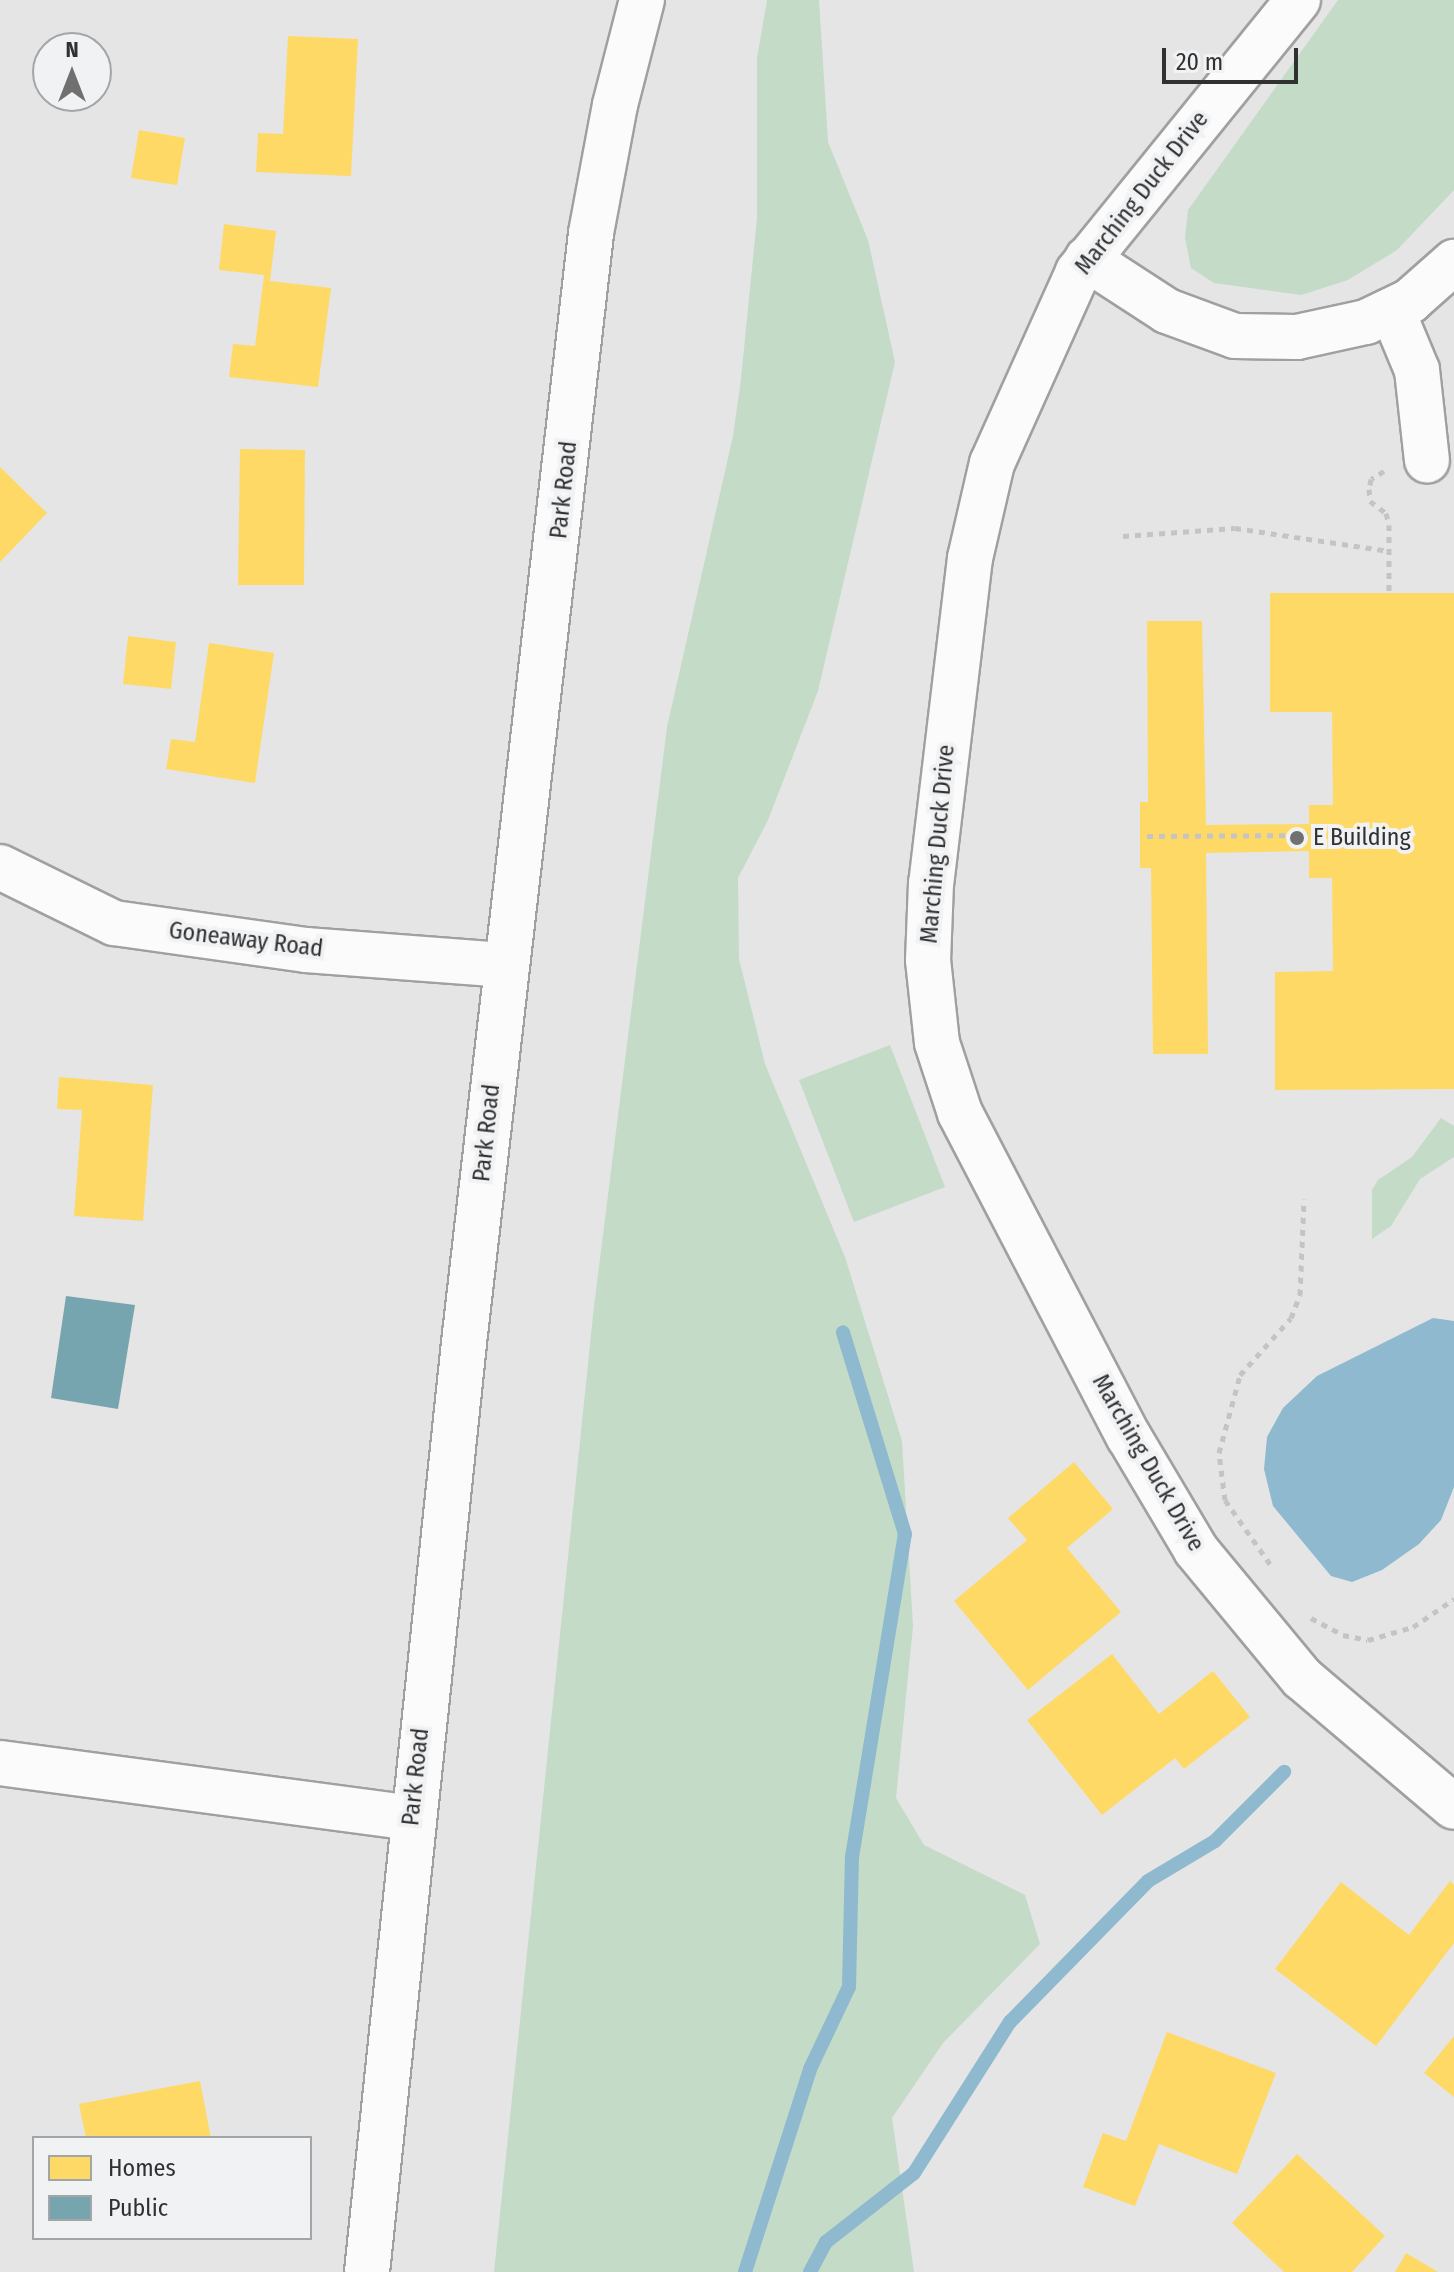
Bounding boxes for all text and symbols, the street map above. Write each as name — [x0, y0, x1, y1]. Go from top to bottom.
north arrow — [32, 32, 112, 112]
scale bar — [1166, 32, 1302, 82]
text: N — [65, 36, 79, 63]
text: 20 m — [1176, 48, 1223, 76]
street label: Marching Duck Drive — [1069, 106, 1215, 280]
street label: Park Road — [545, 440, 583, 540]
street label: Marching Duck Drive — [915, 743, 961, 945]
place label: E Building — [1313, 824, 1411, 852]
marker: E Building — [1288, 829, 1306, 847]
street label: Goneaway Road — [167, 916, 325, 964]
street label: Park Road — [468, 1083, 506, 1183]
street label: Marching Duck Drive — [1086, 1369, 1210, 1557]
street label: Park Road — [397, 1727, 435, 1827]
legend — [32, 2136, 312, 2240]
text: Homes — [108, 2154, 176, 2182]
text: Public — [108, 2194, 168, 2222]

